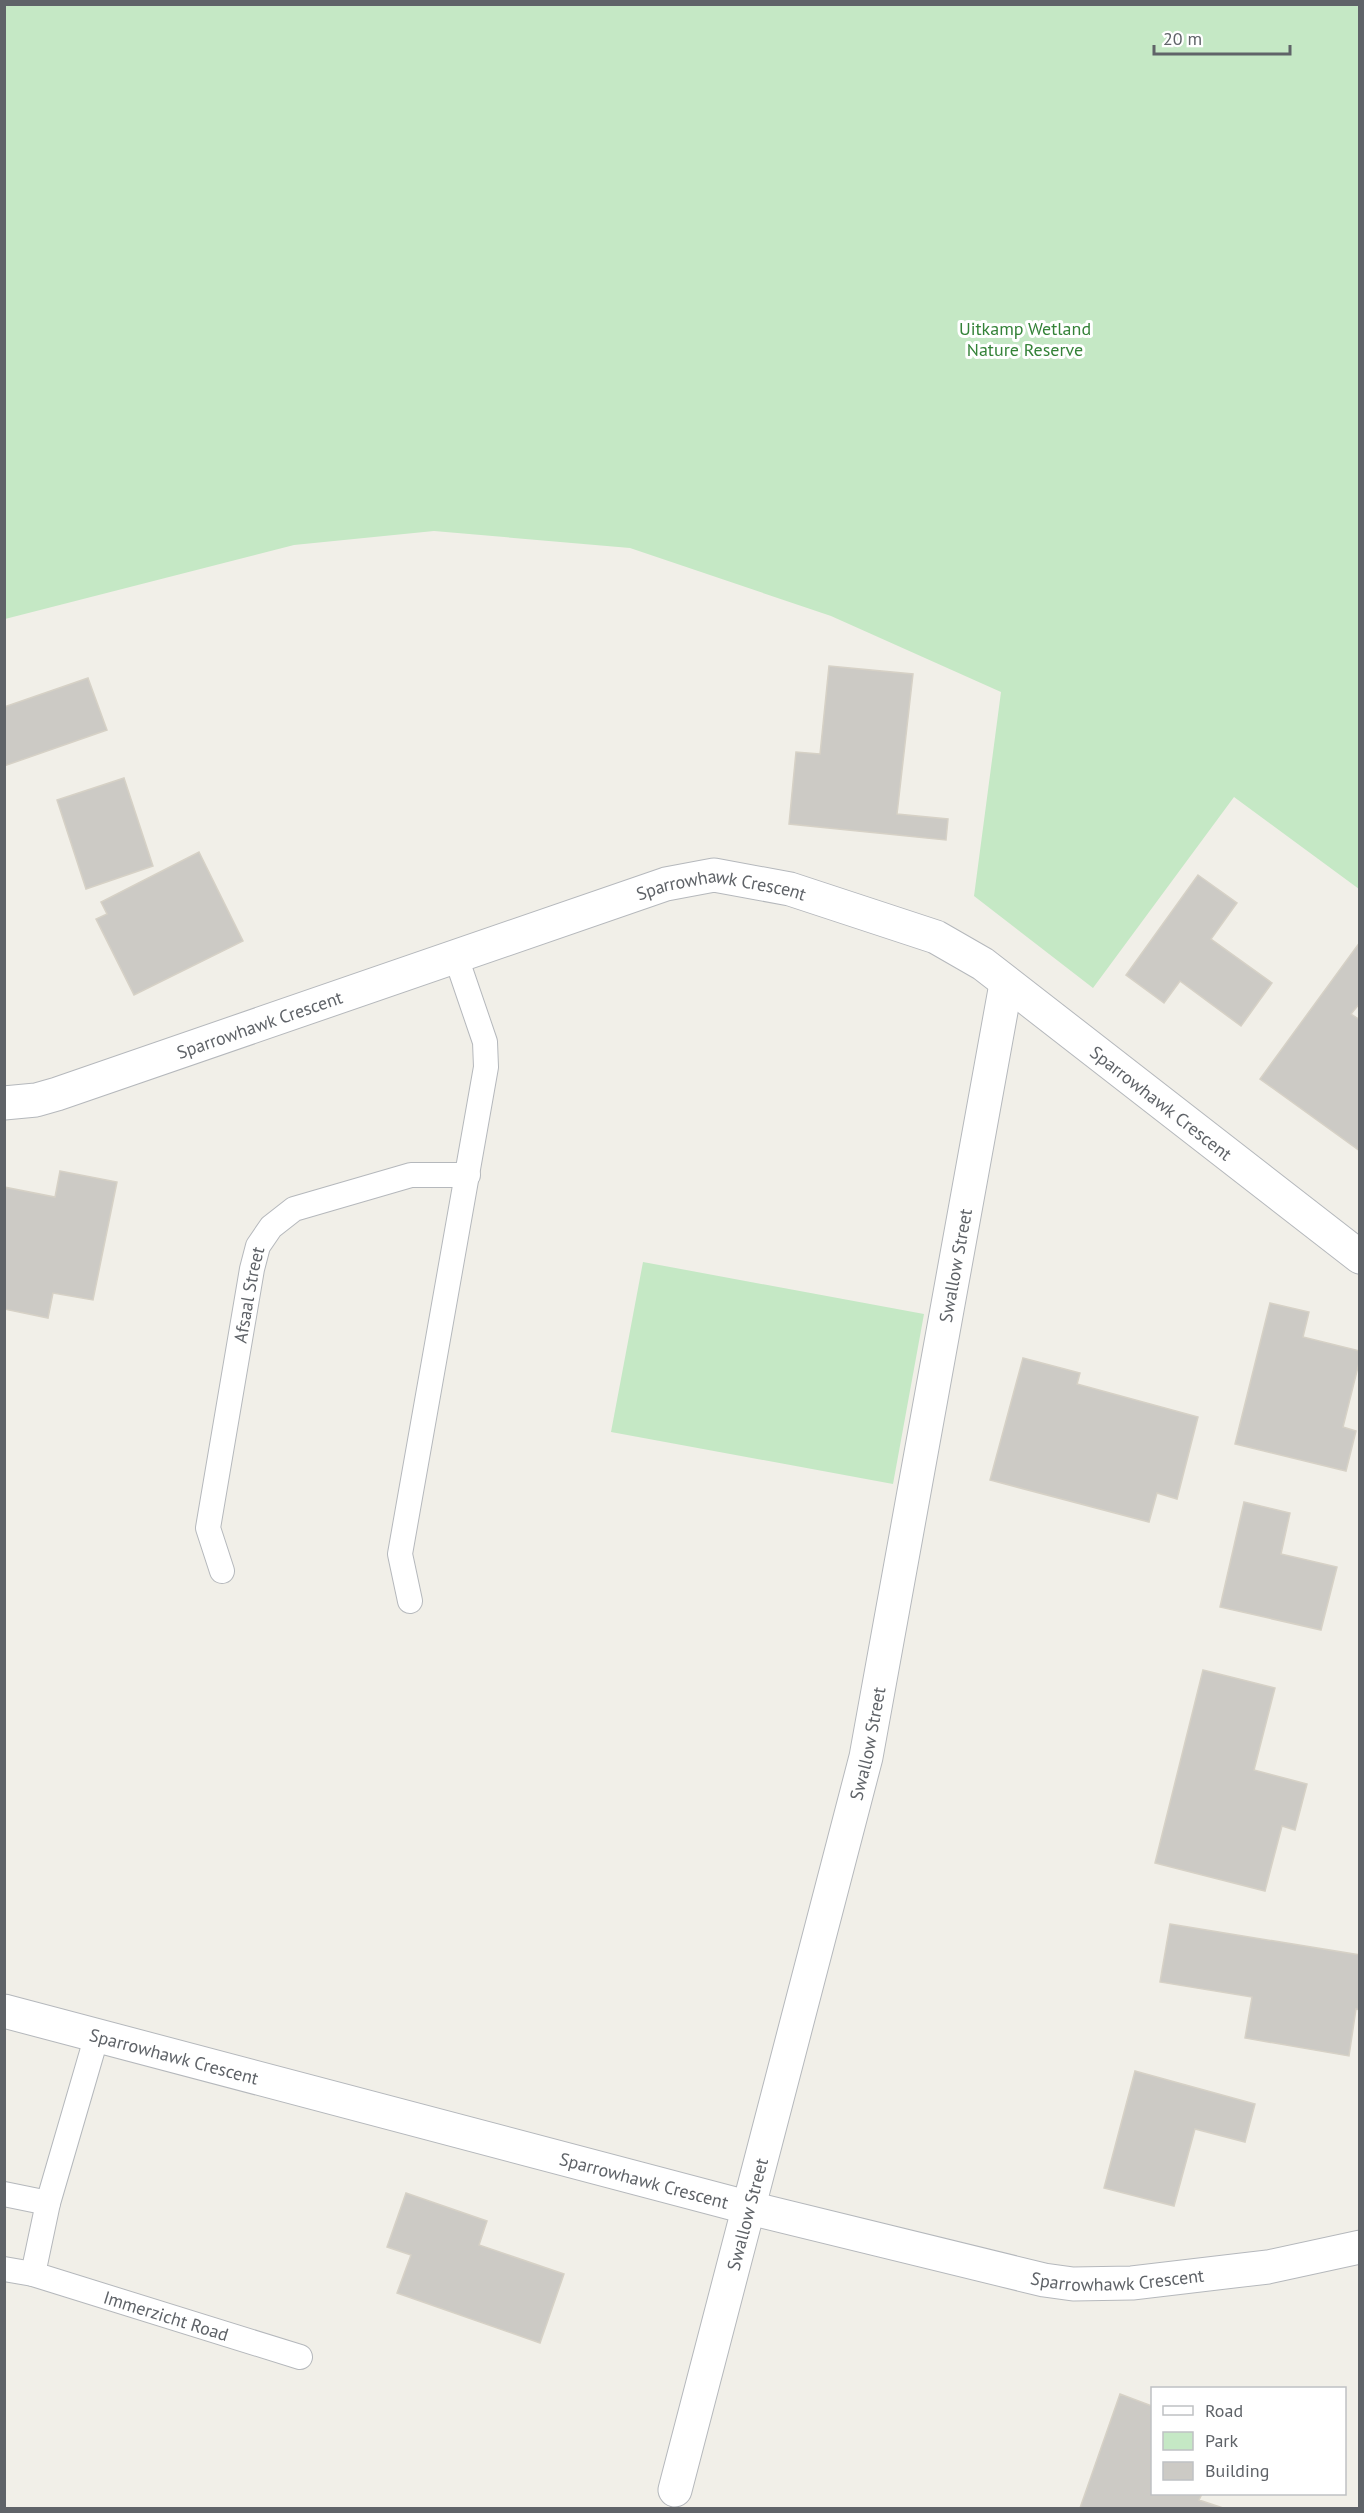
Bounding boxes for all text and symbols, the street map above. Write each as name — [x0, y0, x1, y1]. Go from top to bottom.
scale bar — [1154, 18, 1290, 56]
text: 20 m — [1163, 27, 1202, 50]
park label: Uitkamp Wetland Nature Reserve — [959, 317, 1091, 361]
text: Sparrowhawk Crescent — [633, 863, 809, 905]
street label: Sparrowhawk Crescent — [635, 886, 809, 908]
street label: Sparrowhawk Crescent — [173, 985, 345, 1063]
street label: Sparrowhawk Crescent — [1086, 1040, 1237, 1165]
street label: Swallow Street — [933, 1207, 977, 1324]
street label: Afsaal Street — [228, 1244, 269, 1345]
street label: Swallow Street — [844, 1685, 890, 1803]
street label: Sparrowhawk Crescent — [87, 2023, 261, 2089]
street label: Sparrowhawk Crescent — [557, 2147, 731, 2213]
street label: Swallow Street — [721, 2155, 773, 2273]
street label: Sparrowhawk Crescent — [1028, 2263, 1205, 2296]
street label: Immerzicht Road — [101, 2285, 231, 2346]
legend — [1151, 2387, 1346, 2495]
text: Road — [1205, 2399, 1243, 2422]
text: Park — [1205, 2429, 1238, 2452]
text: Building — [1205, 2459, 1269, 2482]

